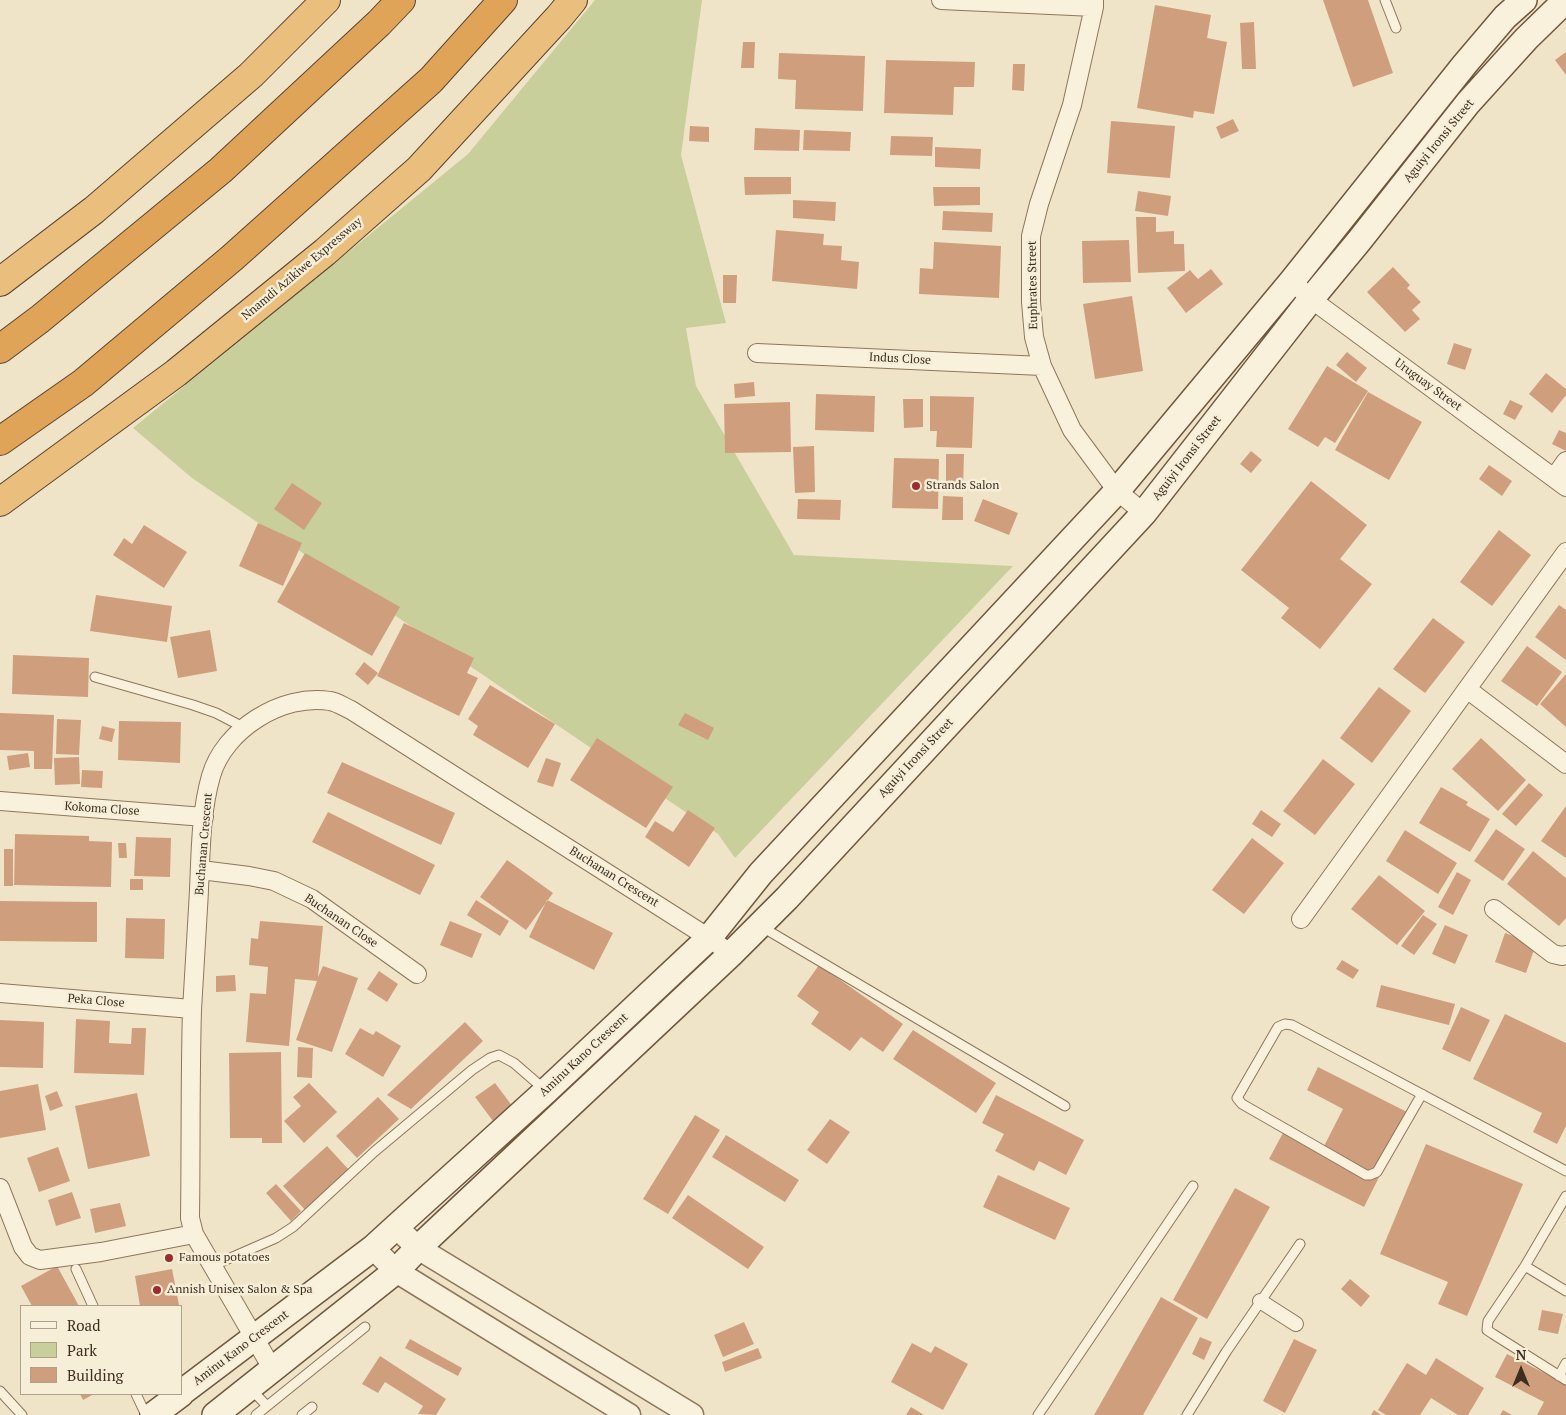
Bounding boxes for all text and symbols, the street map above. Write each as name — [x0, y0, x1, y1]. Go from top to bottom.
street label: Aguiyi Ironsi Street — [1401, 96, 1477, 186]
street label: Nnamdi Azikiwe Expressway — [239, 214, 365, 324]
street label: Euphrates Street — [1025, 240, 1041, 330]
street label: Indus Close — [869, 350, 931, 368]
street label: Uruguay Street — [1391, 356, 1465, 414]
street label: Aguiyi Ironsi Street — [1149, 413, 1225, 503]
place label: Strands Salon — [926, 479, 999, 493]
marker: Strands Salon — [910, 480, 922, 492]
street label: Aguiyi Ironsi Street — [875, 715, 957, 801]
street label: Buchanan Crescent — [192, 792, 216, 896]
street label: Kokoma Close — [64, 799, 140, 819]
street label: Buchanan Crescent — [567, 844, 661, 910]
street label: Buchanan Close — [302, 891, 380, 951]
street label: Peka Close — [67, 991, 125, 1011]
street label: Aminu Kano Crescent — [537, 1010, 631, 1100]
place label: Famous potatoes — [179, 1251, 270, 1265]
marker: Famous potatoes — [163, 1252, 175, 1264]
place label: Annish Unisex Salon & Spa — [167, 1283, 313, 1297]
marker: Annish Unisex Salon & Spa — [151, 1284, 163, 1296]
legend — [20, 1305, 182, 1395]
street label: Aminu Kano Crescent — [190, 1307, 292, 1389]
text: Road — [67, 1315, 100, 1335]
text: Park — [67, 1340, 97, 1360]
north arrow — [1496, 1345, 1546, 1395]
text: N — [1516, 1345, 1526, 1364]
text: Building — [67, 1365, 124, 1385]

